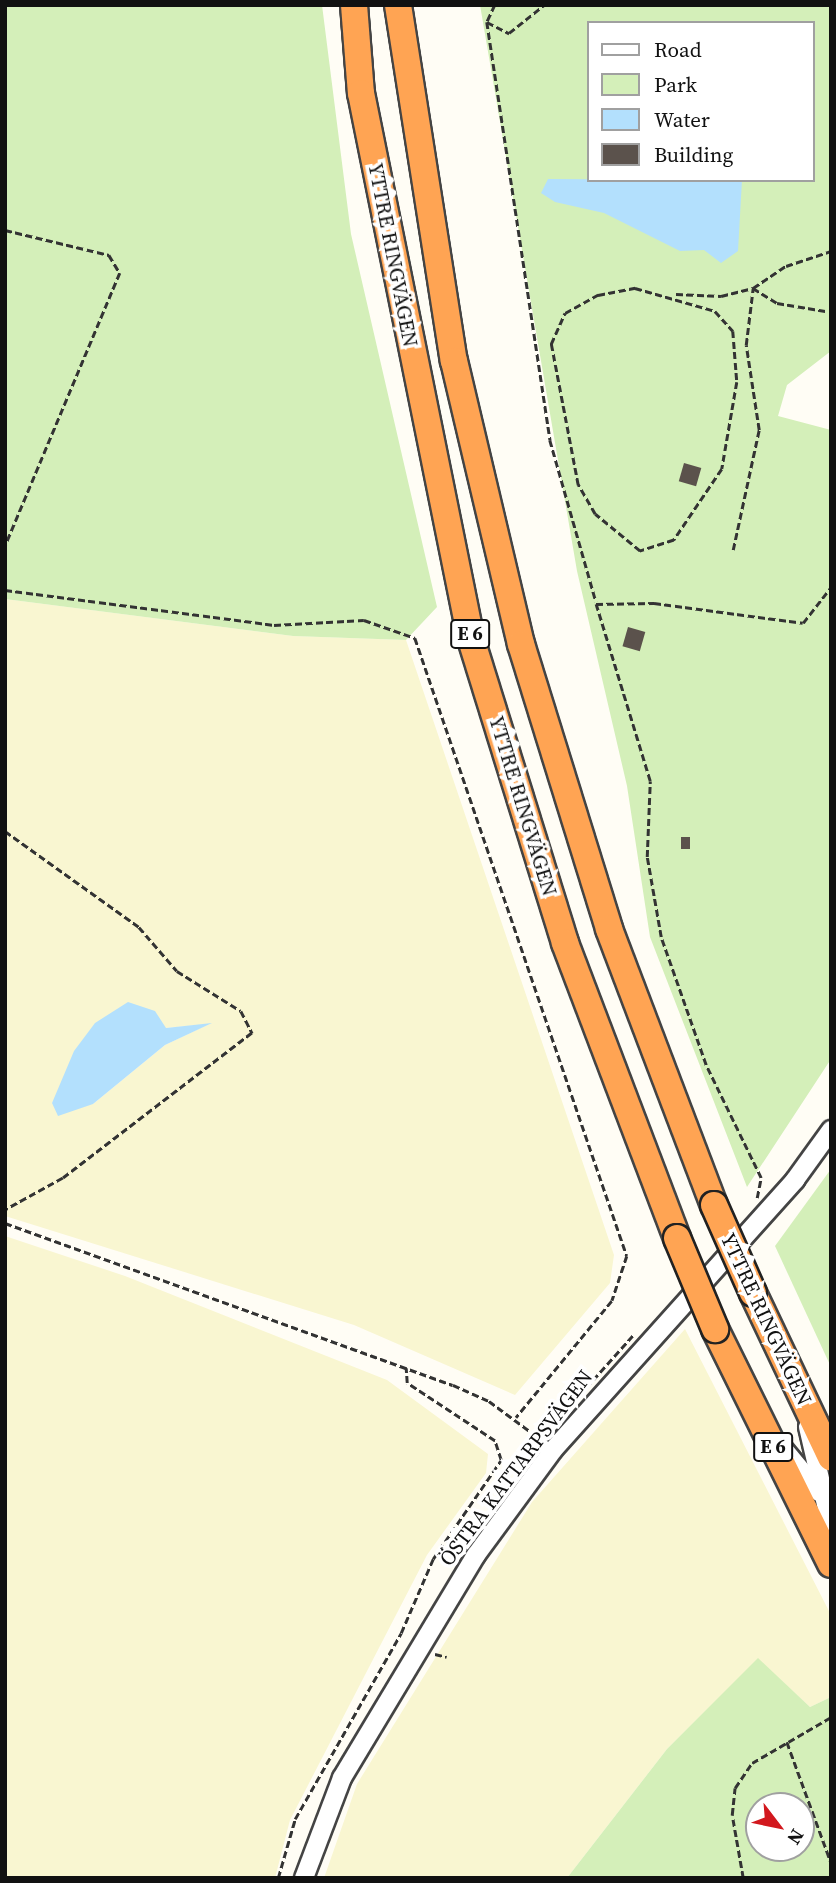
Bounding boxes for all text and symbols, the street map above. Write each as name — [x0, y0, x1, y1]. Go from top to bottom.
legend — [588, 21, 815, 182]
text: Road — [654, 35, 702, 64]
text: Park — [654, 70, 697, 99]
text: Water — [654, 105, 710, 134]
text: Building — [654, 140, 733, 169]
street label: YTTRE RINGVÄGEN — [363, 161, 423, 349]
road number: E 6 — [449, 618, 491, 650]
street label: YTTRE RINGVÄGEN — [484, 713, 562, 899]
street label: YTTRE RINGVÄGEN — [715, 1229, 817, 1409]
street label: ÖSTRA KATTARPSVÄGEN — [434, 1365, 598, 1571]
road number: E 6 — [752, 1432, 794, 1462]
north arrow — [745, 1792, 815, 1862]
text: N — [781, 1824, 811, 1850]

